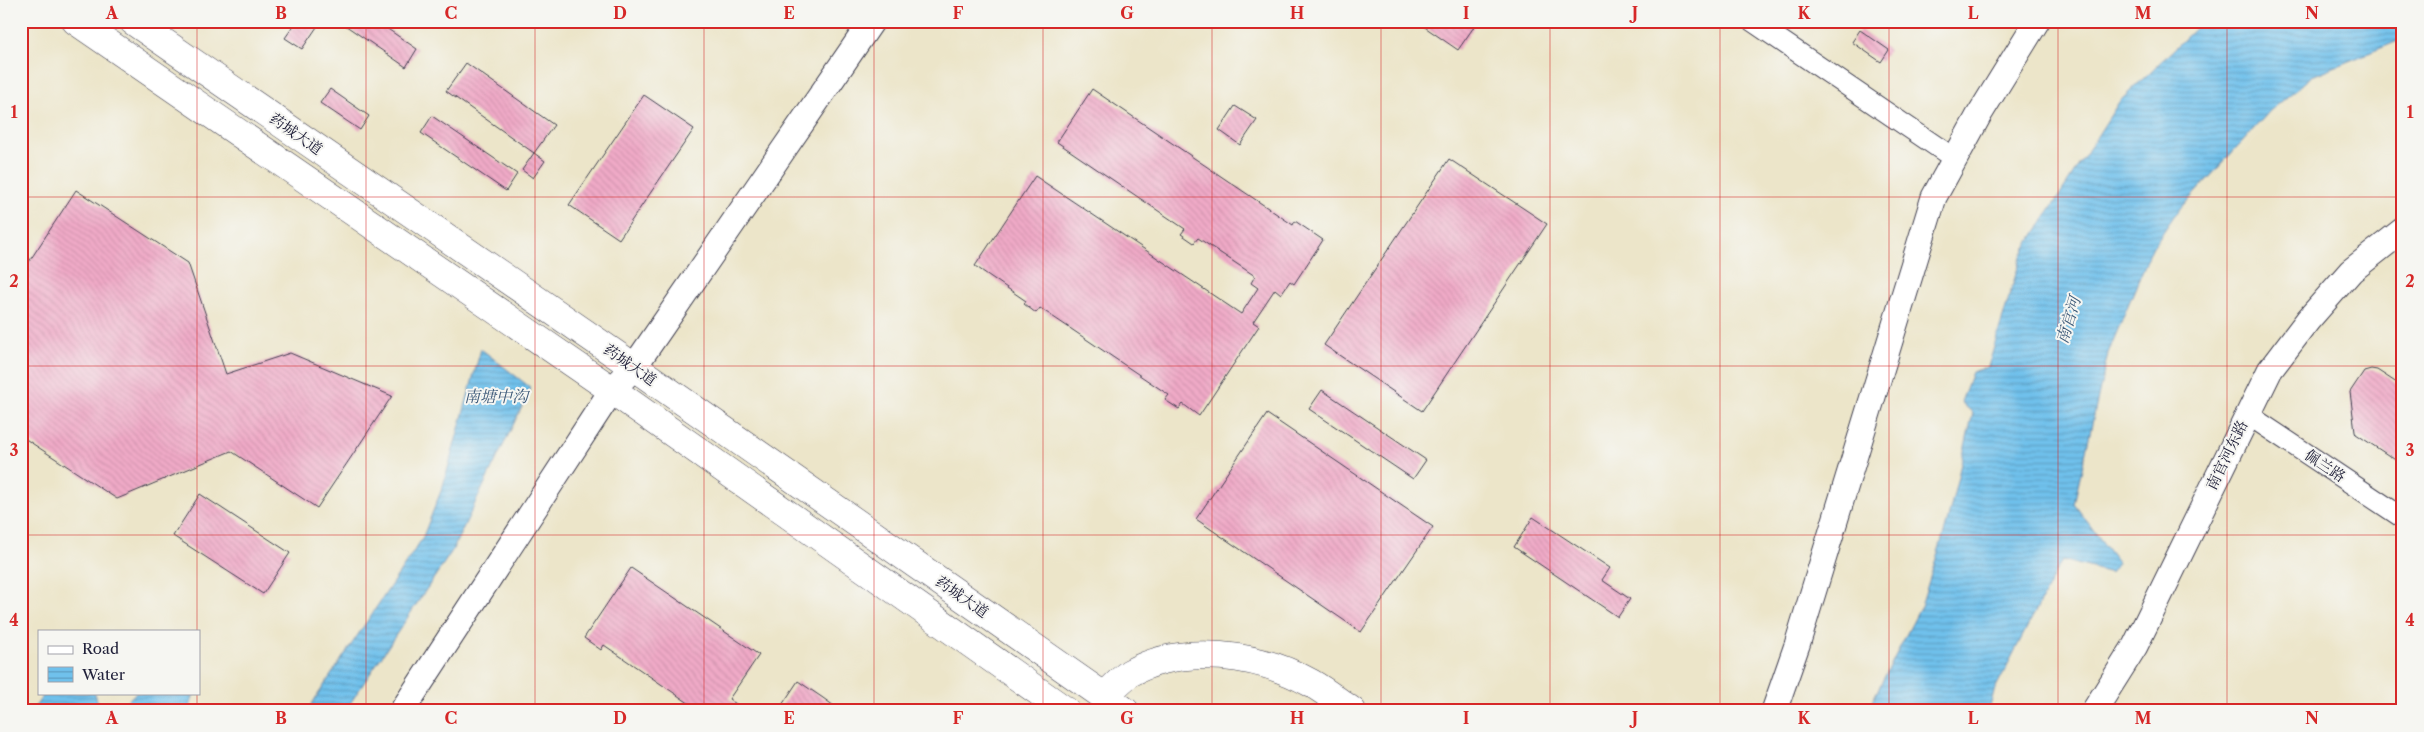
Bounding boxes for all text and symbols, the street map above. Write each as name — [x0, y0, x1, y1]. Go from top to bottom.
text: A — [105, 3, 119, 23]
text: B — [275, 3, 287, 23]
text: C — [445, 3, 457, 23]
text: D — [613, 3, 627, 23]
text: E — [783, 3, 795, 23]
text: F — [953, 3, 964, 23]
text: G — [1120, 3, 1134, 23]
text: H — [1290, 3, 1304, 23]
text: I — [1463, 3, 1470, 23]
text: J — [1629, 3, 1638, 23]
text: K — [1798, 3, 1812, 23]
text: L — [1967, 3, 1979, 23]
text: M — [2135, 3, 2152, 23]
text: N — [2305, 3, 2319, 23]
text: 1 — [10, 102, 18, 122]
text: 1 — [2406, 102, 2414, 122]
street label: 药城大道 — [266, 109, 326, 159]
text: 2 — [9, 271, 19, 291]
text: 2 — [2405, 271, 2415, 291]
water label: 南官河 — [2051, 291, 2085, 346]
street label: 药城大道 — [600, 340, 660, 390]
water label: 南塘中沟 — [464, 386, 531, 406]
street label: 南官河东路 — [2202, 417, 2252, 493]
text: 3 — [9, 440, 19, 460]
text: 3 — [2405, 440, 2415, 460]
street label: 佩兰路 — [2301, 445, 2349, 486]
street label: 药城大道 — [932, 572, 992, 622]
text: 4 — [9, 610, 19, 630]
text: 4 — [2405, 610, 2415, 630]
legend — [38, 630, 200, 694]
text: Road — [82, 639, 119, 658]
text: Water — [81, 665, 126, 684]
text: A — [105, 708, 119, 728]
text: B — [275, 708, 287, 728]
text: C — [445, 708, 457, 728]
text: D — [613, 708, 627, 728]
text: E — [783, 708, 795, 728]
text: F — [953, 708, 964, 728]
text: G — [1120, 708, 1134, 728]
text: H — [1290, 708, 1304, 728]
text: I — [1463, 708, 1470, 728]
text: J — [1629, 708, 1638, 728]
text: K — [1798, 708, 1812, 728]
text: L — [1967, 708, 1979, 728]
text: M — [2135, 708, 2152, 728]
text: N — [2305, 708, 2319, 728]

